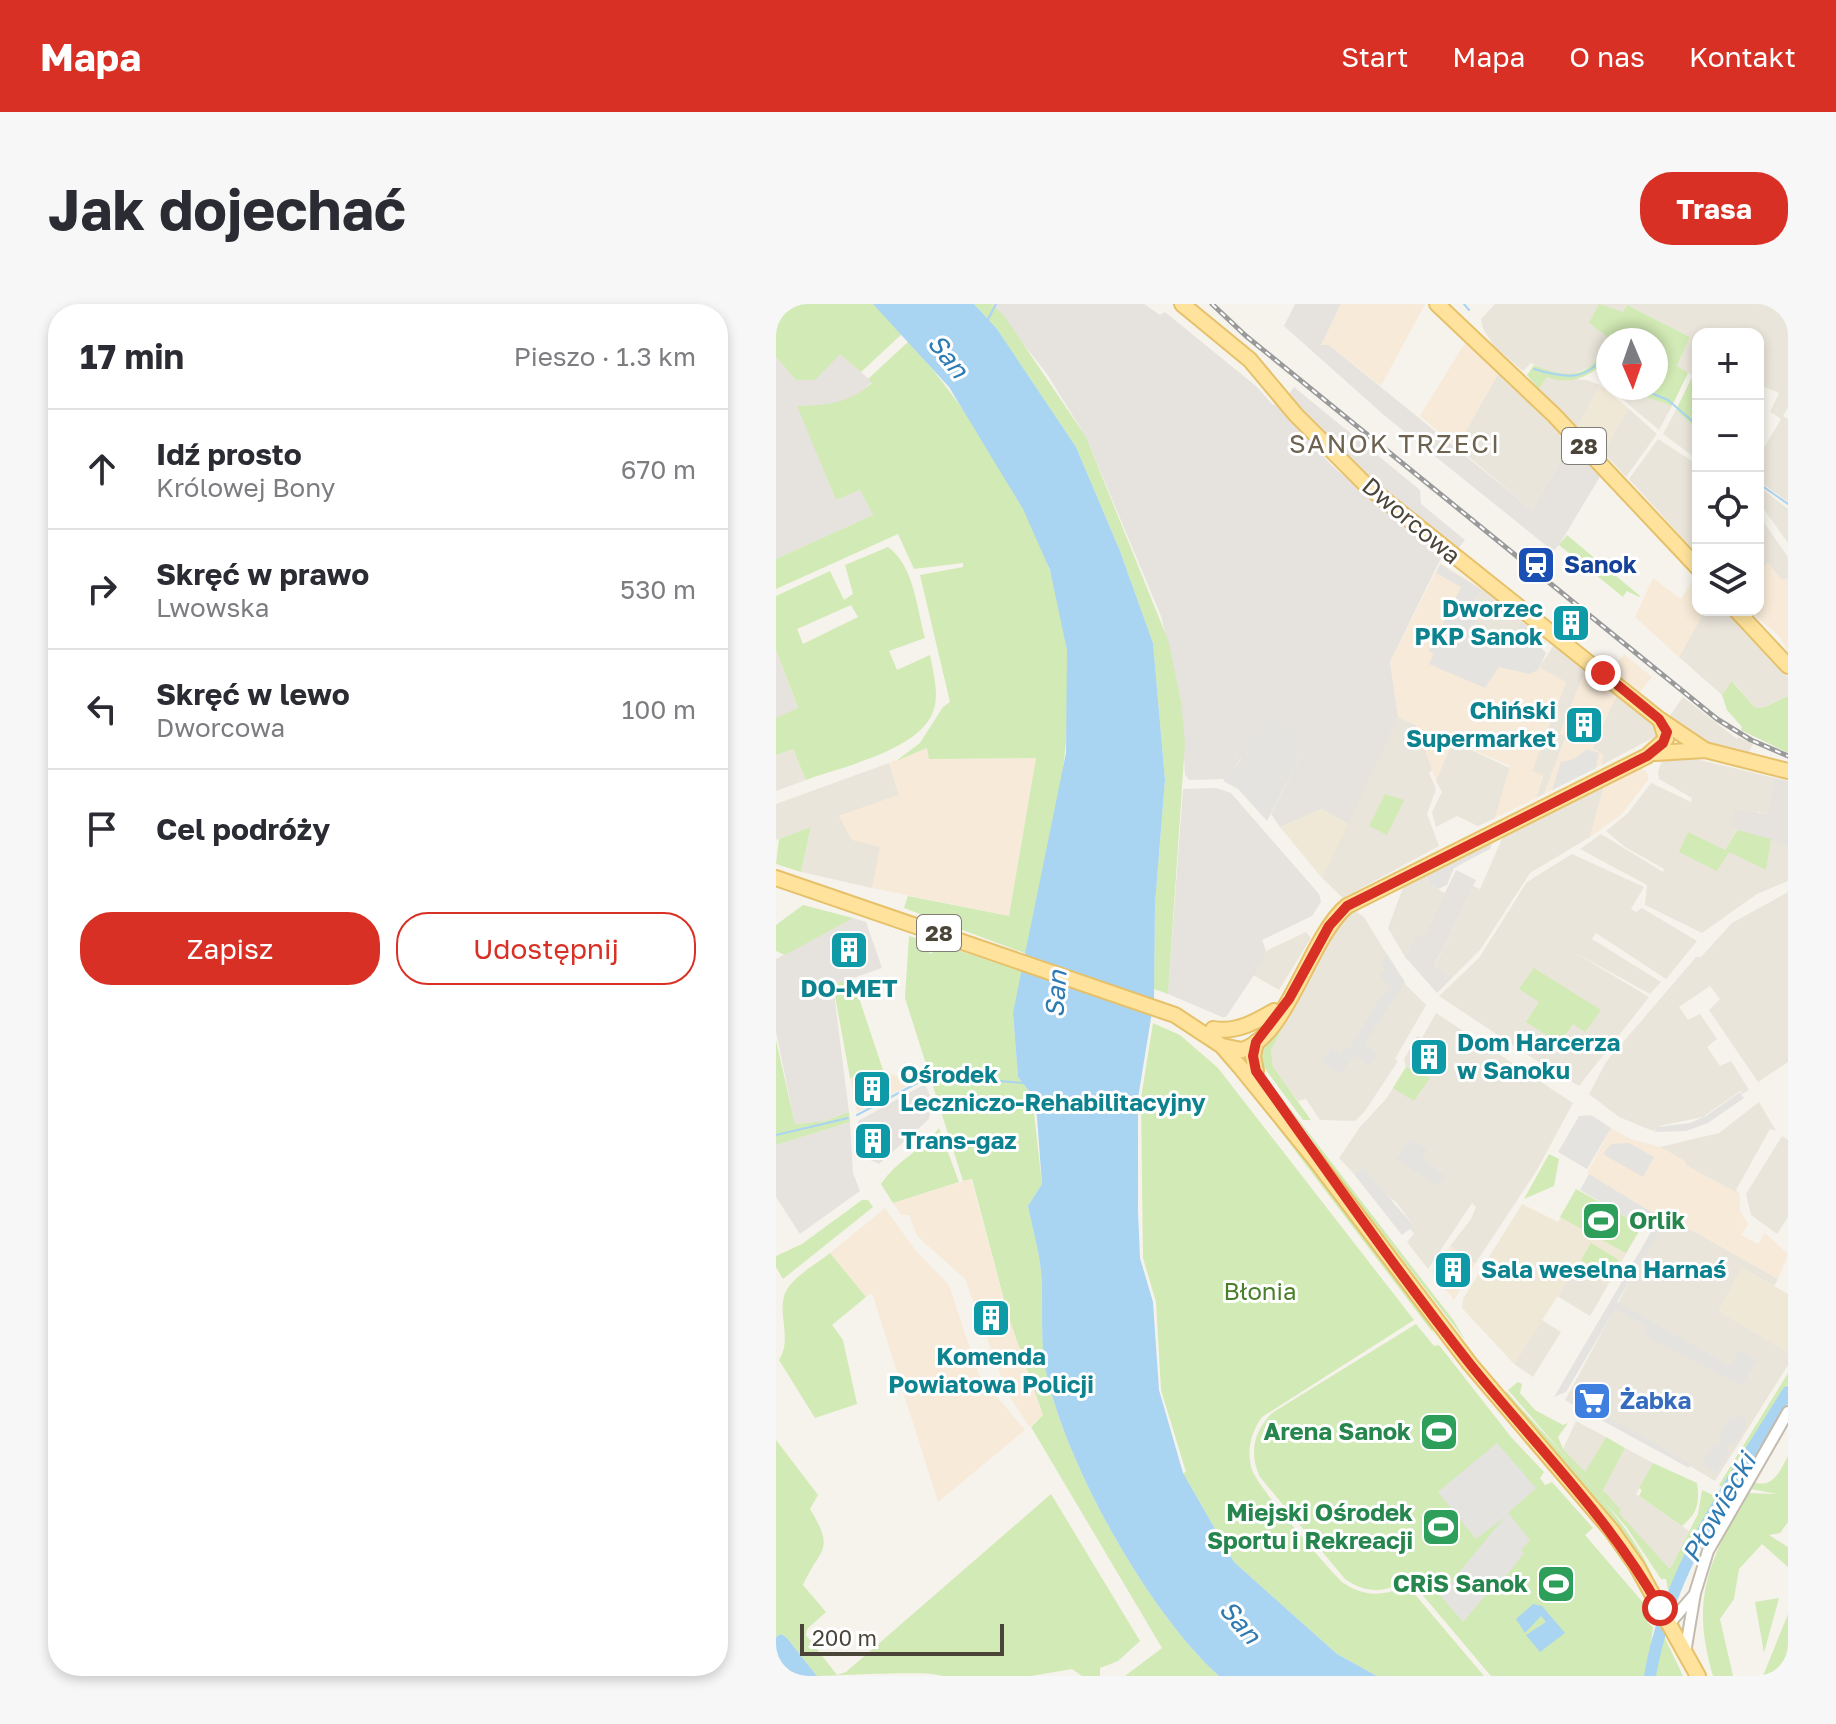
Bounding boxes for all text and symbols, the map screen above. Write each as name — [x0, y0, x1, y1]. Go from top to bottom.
text: Mapa — [40, 34, 141, 79]
text: Start — [1341, 40, 1408, 73]
text: Mapa — [1452, 40, 1525, 73]
text: O nas — [1569, 40, 1645, 73]
text: Kontakt — [1689, 40, 1796, 73]
button: Trasa — [1640, 172, 1788, 245]
text: Jak dojechać — [48, 175, 406, 242]
water label: San — [922, 328, 976, 385]
north arrow — [1596, 328, 1668, 400]
map controls — [1692, 328, 1764, 616]
button: + — [1692, 328, 1764, 400]
text: 17 min — [80, 336, 184, 376]
text: Pieszo · 1.3 km — [514, 341, 696, 372]
button: − — [1692, 400, 1764, 472]
district label: SANOK TRZECI — [1289, 428, 1501, 459]
road number: 28 — [1562, 428, 1606, 464]
text: Idź prosto — [156, 436, 302, 472]
icon: ahead — [80, 447, 124, 491]
text: 670 m — [621, 454, 696, 485]
street label: Dworcowa — [1357, 470, 1467, 569]
text: Królowej Bony — [156, 472, 335, 503]
button: locate — [1692, 472, 1764, 544]
station icon: Sanok — [1515, 544, 1557, 586]
button: layers — [1692, 544, 1764, 616]
place label: Sanok — [1564, 549, 1637, 578]
text: Skręć w prawo — [156, 556, 369, 592]
icon: right — [80, 567, 124, 611]
text: 530 m — [620, 574, 696, 605]
text: Lwowska — [156, 592, 269, 623]
place label: Dworzec PKP Sanok — [1415, 593, 1543, 650]
building icon: Dworzec PKP Sanok — [1550, 602, 1592, 644]
route end — [1585, 655, 1621, 691]
text: Skręć w lewo — [156, 676, 350, 712]
icon: left — [80, 687, 124, 731]
text: 100 m — [622, 694, 696, 725]
place label: Chiński Supermarket — [1406, 695, 1556, 752]
building icon: Chiński Supermarket — [1563, 704, 1605, 746]
text: Dworcowa — [156, 712, 285, 743]
icon: arrive — [80, 807, 124, 851]
text: Cel podróży — [156, 811, 330, 847]
button: Zapisz — [80, 912, 380, 985]
button: Udostępnij — [396, 912, 696, 985]
road number: 28 — [917, 915, 961, 951]
building icon: DO-MET — [828, 929, 870, 971]
water label: San — [1038, 968, 1073, 1019]
place label: DO-MET — [800, 973, 898, 1002]
place label: Dom Harcerza w Sanoku — [1457, 1027, 1621, 1084]
building icon: Dom Harcerza w Sanoku — [1408, 1036, 1450, 1078]
place label: Ośrodek Leczniczo-Rehabilitacyjny — [900, 1059, 1206, 1116]
building icon: Ośrodek Leczniczo-Rehabilitacyjny — [851, 1068, 893, 1110]
building icon: Trans-gaz — [852, 1120, 894, 1162]
place label: Trans-gaz — [901, 1125, 1017, 1154]
sports icon: Orlik — [1580, 1200, 1622, 1242]
place label: Orlik — [1629, 1205, 1685, 1234]
building icon: Sala weselna Harnaś — [1432, 1249, 1474, 1291]
place label: Sala weselna Harnaś — [1481, 1254, 1726, 1283]
park label: Błonia — [1223, 1276, 1297, 1305]
building icon: Komenda Powiatowa Policji — [970, 1297, 1012, 1339]
place label: Komenda Powiatowa Policji — [888, 1341, 1094, 1398]
supermarket icon: Żabka — [1571, 1380, 1613, 1422]
place label: Żabka — [1620, 1385, 1691, 1414]
sports icon: Arena Sanok — [1418, 1411, 1460, 1453]
place label: Arena Sanok — [1264, 1416, 1411, 1445]
water label: Płowiecki — [1675, 1445, 1763, 1567]
place label: Miejski Ośrodek Sportu i Rekreacji — [1207, 1497, 1413, 1554]
sports icon: Miejski Ośrodek Sportu i Rekreacji — [1420, 1506, 1462, 1548]
sports icon: CRiS Sanok — [1535, 1563, 1577, 1605]
place label: CRiS Sanok — [1393, 1568, 1528, 1597]
route start — [1642, 1590, 1678, 1626]
water label: San — [1213, 1594, 1268, 1650]
scale bar — [800, 1620, 1004, 1656]
text: 200 m — [812, 1624, 877, 1651]

